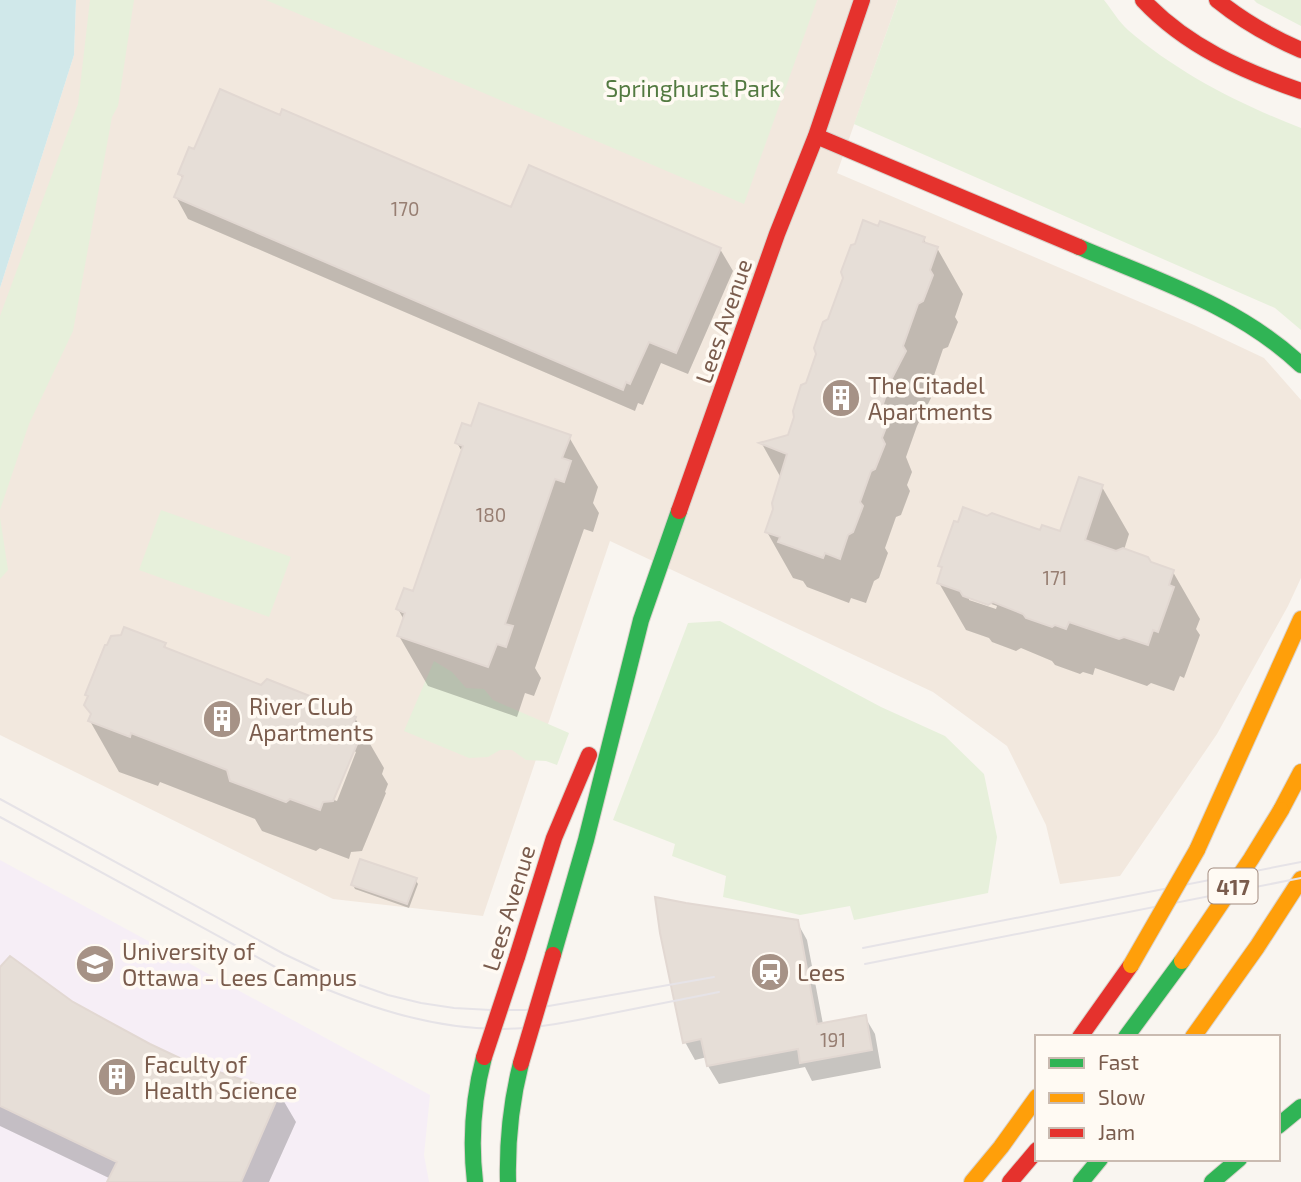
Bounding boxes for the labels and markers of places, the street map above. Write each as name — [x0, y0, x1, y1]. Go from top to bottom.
place label: The Citadel Apartments — [868, 371, 993, 425]
building icon: The Citadel Apartments — [820, 377, 862, 419]
place label: River Club Apartments — [249, 692, 374, 746]
building icon: River Club Apartments — [201, 698, 243, 740]
place label: University of Ottawa - Lees Campus — [122, 937, 357, 991]
school or university icon: University of Ottawa - Lees Campus — [74, 943, 116, 985]
station icon: Lees — [749, 951, 791, 993]
place label: Lees — [797, 958, 845, 986]
place label: Faculty of Health Science — [144, 1050, 297, 1104]
building icon: Faculty of Health Science — [96, 1056, 138, 1098]

